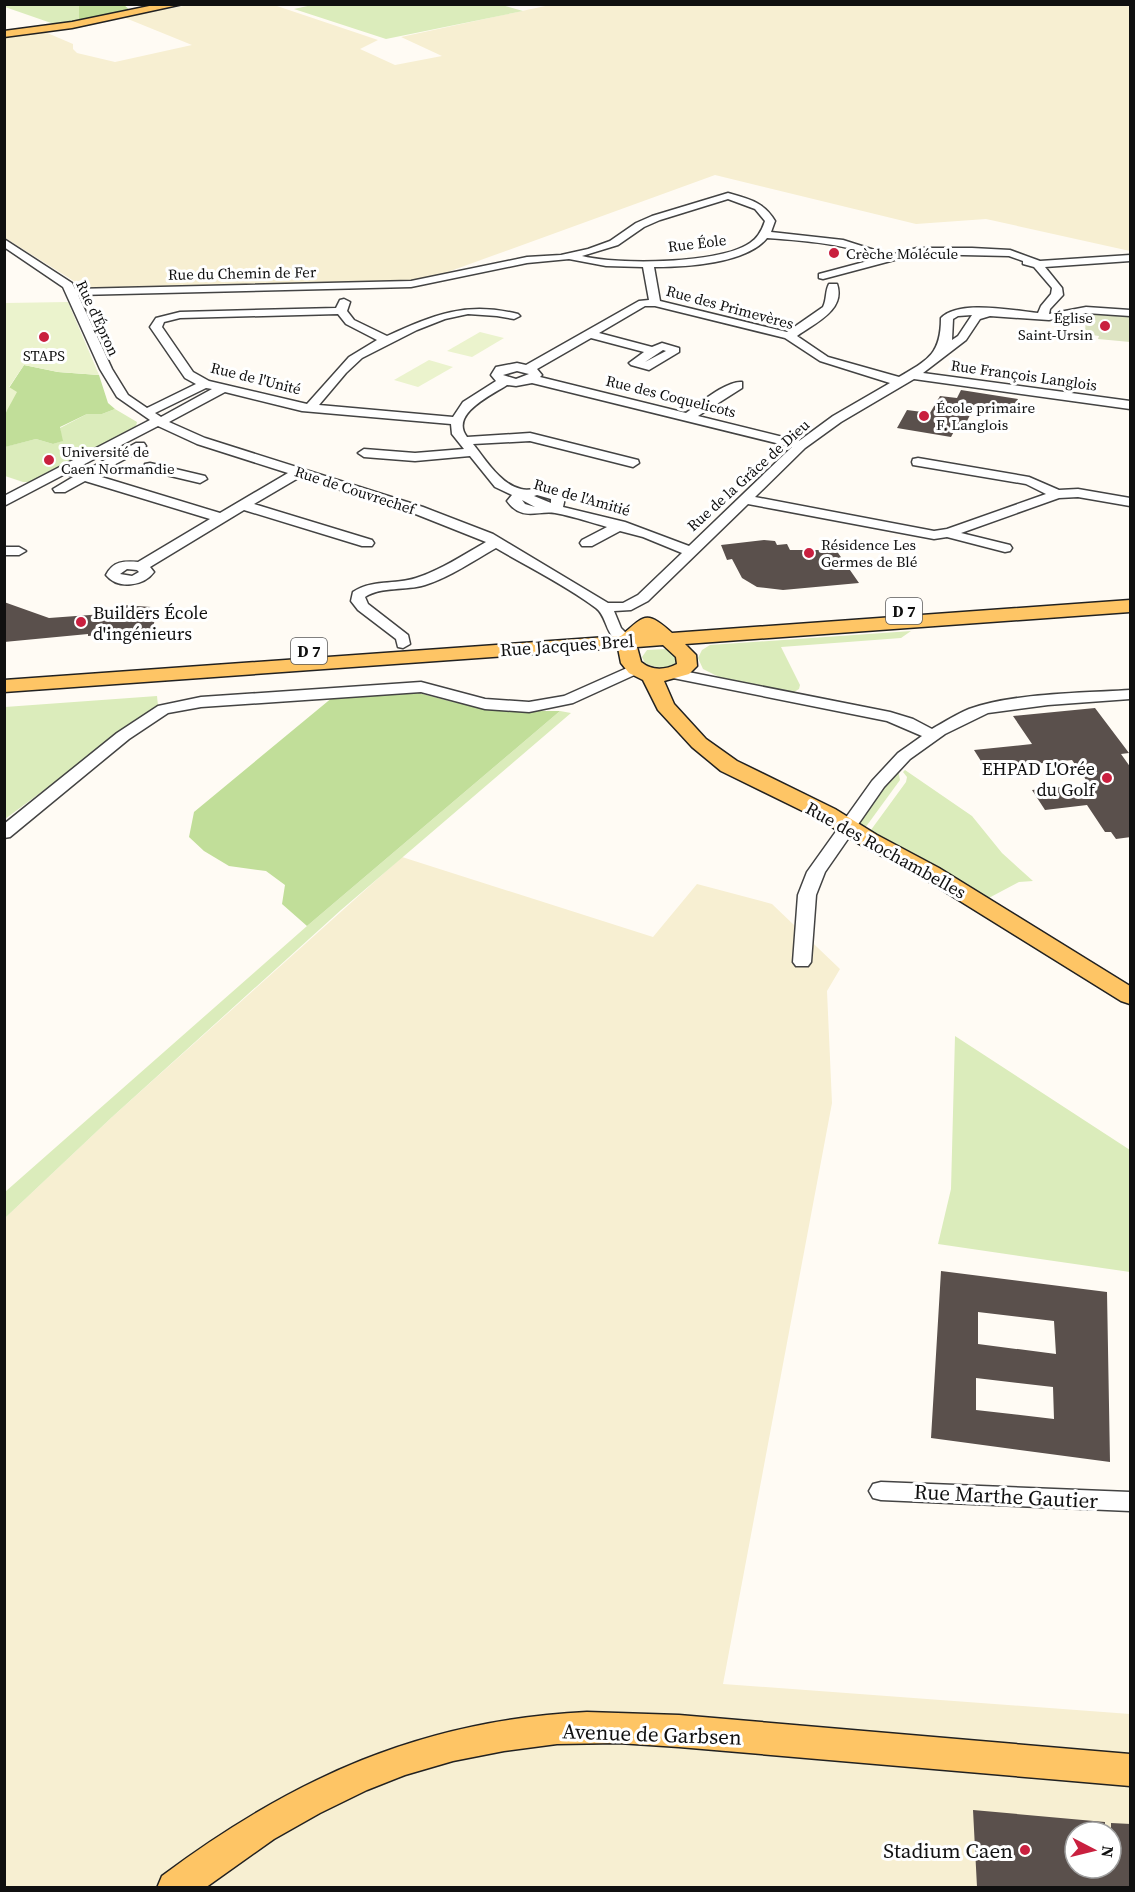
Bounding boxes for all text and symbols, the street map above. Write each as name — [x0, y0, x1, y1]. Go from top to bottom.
street label: Rue Éole — [667, 229, 728, 257]
place label: Crèche Molécule — [846, 243, 959, 264]
marker: Crèche Molécule — [827, 246, 841, 260]
street label: Rue du Chemin de Fer — [168, 261, 317, 285]
street label: Rue d'Épron — [71, 277, 125, 359]
street label: Rue des Primevères — [664, 280, 796, 334]
place label: Église Saint-Ursin — [1018, 307, 1093, 345]
marker: Église Saint-Ursin — [1098, 319, 1112, 333]
marker: STAPS — [37, 330, 51, 344]
place label: STAPS — [23, 345, 65, 366]
street label: Rue François Langlois — [950, 354, 1098, 396]
street label: Rue de l'Unité — [209, 357, 304, 399]
street label: Rue des Coquelicots — [604, 370, 738, 422]
place label: École primaire F. Langlois — [936, 397, 1035, 435]
marker: École primaire F. Langlois — [917, 409, 931, 423]
street label: Rue de la Grâce de Dieu — [682, 414, 814, 536]
place label: Université de Caen Normandie — [61, 441, 175, 479]
marker: Université de Caen Normandie — [42, 453, 56, 467]
street label: Rue de Couvrechef — [292, 461, 419, 520]
street label: Rue de l'Amitié — [531, 473, 633, 521]
place label: Résidence Les Germes de Blé — [821, 534, 918, 572]
marker: Résidence Les Germes de Blé — [802, 546, 816, 560]
road number: D 7 — [886, 598, 922, 624]
place label: Builders École d'ingénieurs — [93, 600, 208, 646]
marker: Builders École d'ingénieurs — [74, 615, 88, 629]
street label: Rue Jacques Brel — [499, 628, 635, 662]
road number: D 7 — [291, 638, 327, 664]
place label: EHPAD L'Orée du Golf — [982, 756, 1097, 802]
marker: EHPAD L'Orée du Golf — [1100, 771, 1114, 785]
street label: Rue des Rochambelles — [801, 795, 971, 905]
street label: Rue Marthe Gautier — [913, 1477, 1099, 1515]
street label: Avenue de Garbsen — [562, 1716, 743, 1752]
north arrow — [1063, 1820, 1123, 1880]
place label: Stadium Caen — [883, 1836, 1013, 1865]
marker: Stadium Caen — [1018, 1843, 1032, 1857]
text: N — [1096, 1845, 1120, 1859]

